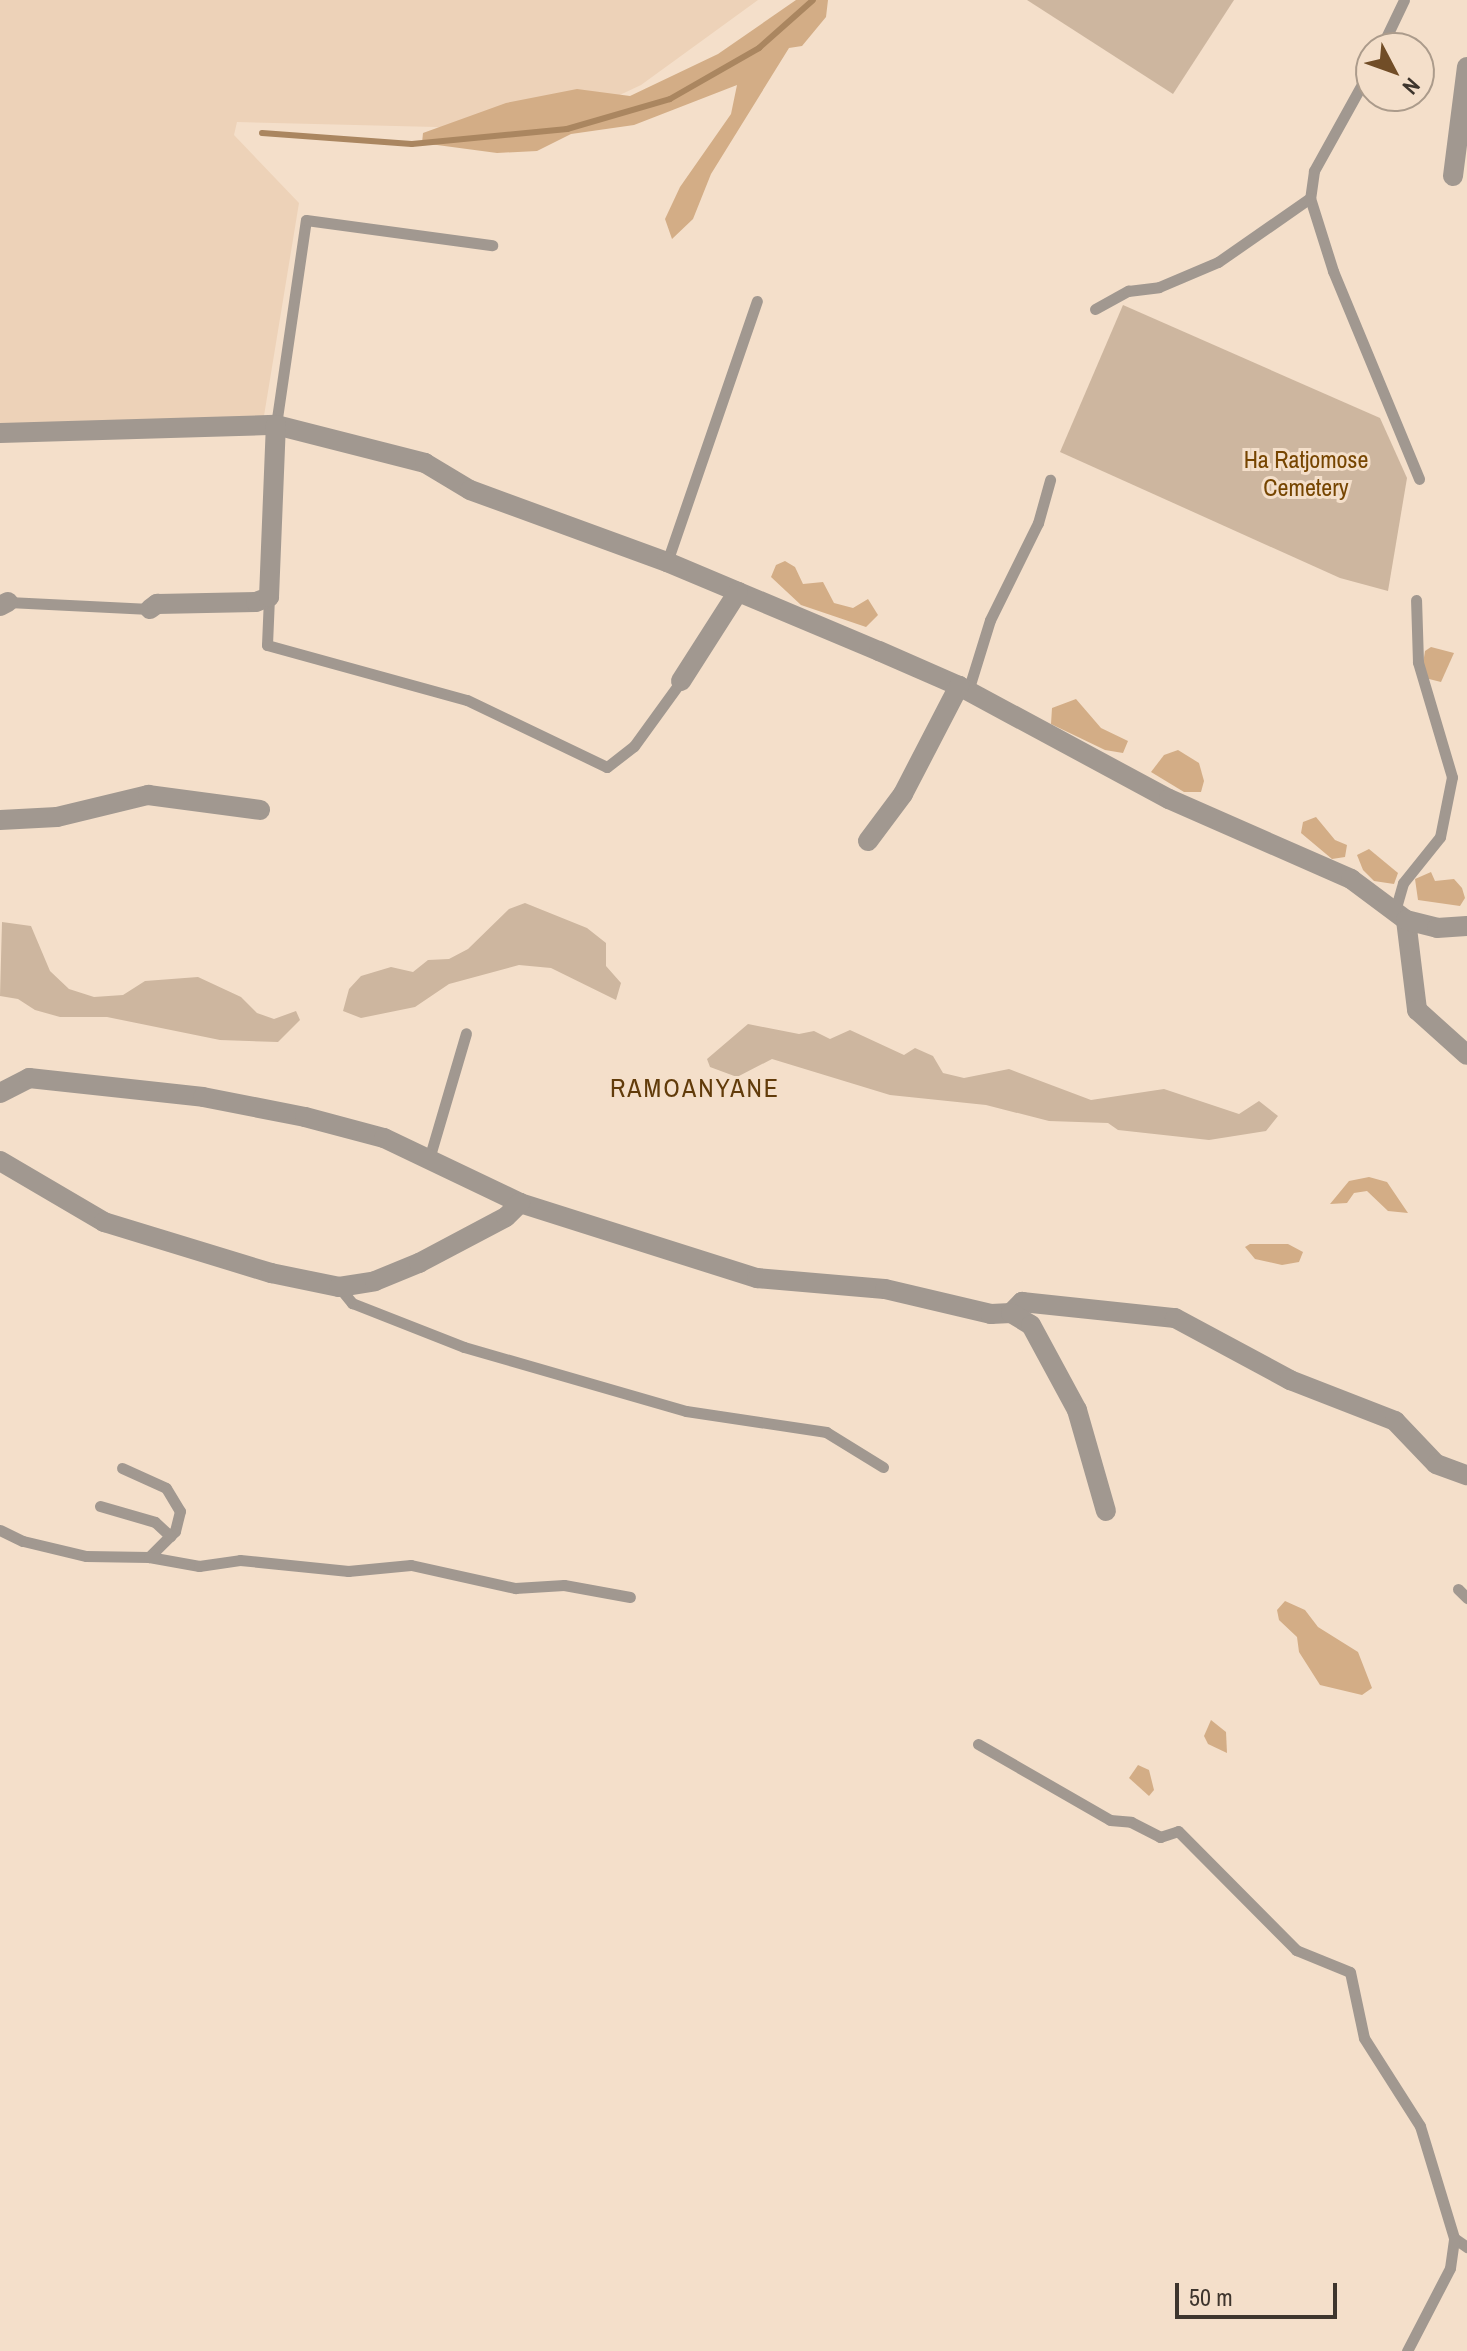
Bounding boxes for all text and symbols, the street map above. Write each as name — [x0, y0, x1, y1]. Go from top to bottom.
north arrow — [1355, 32, 1435, 112]
text: N — [1396, 72, 1427, 101]
park label: Ha Ratjomose Cemetery — [1244, 446, 1368, 502]
district label: RAMOANYANE — [610, 1072, 780, 1104]
scale bar — [1179, 2267, 1341, 2317]
text: 50 m — [1189, 2281, 1233, 2313]

